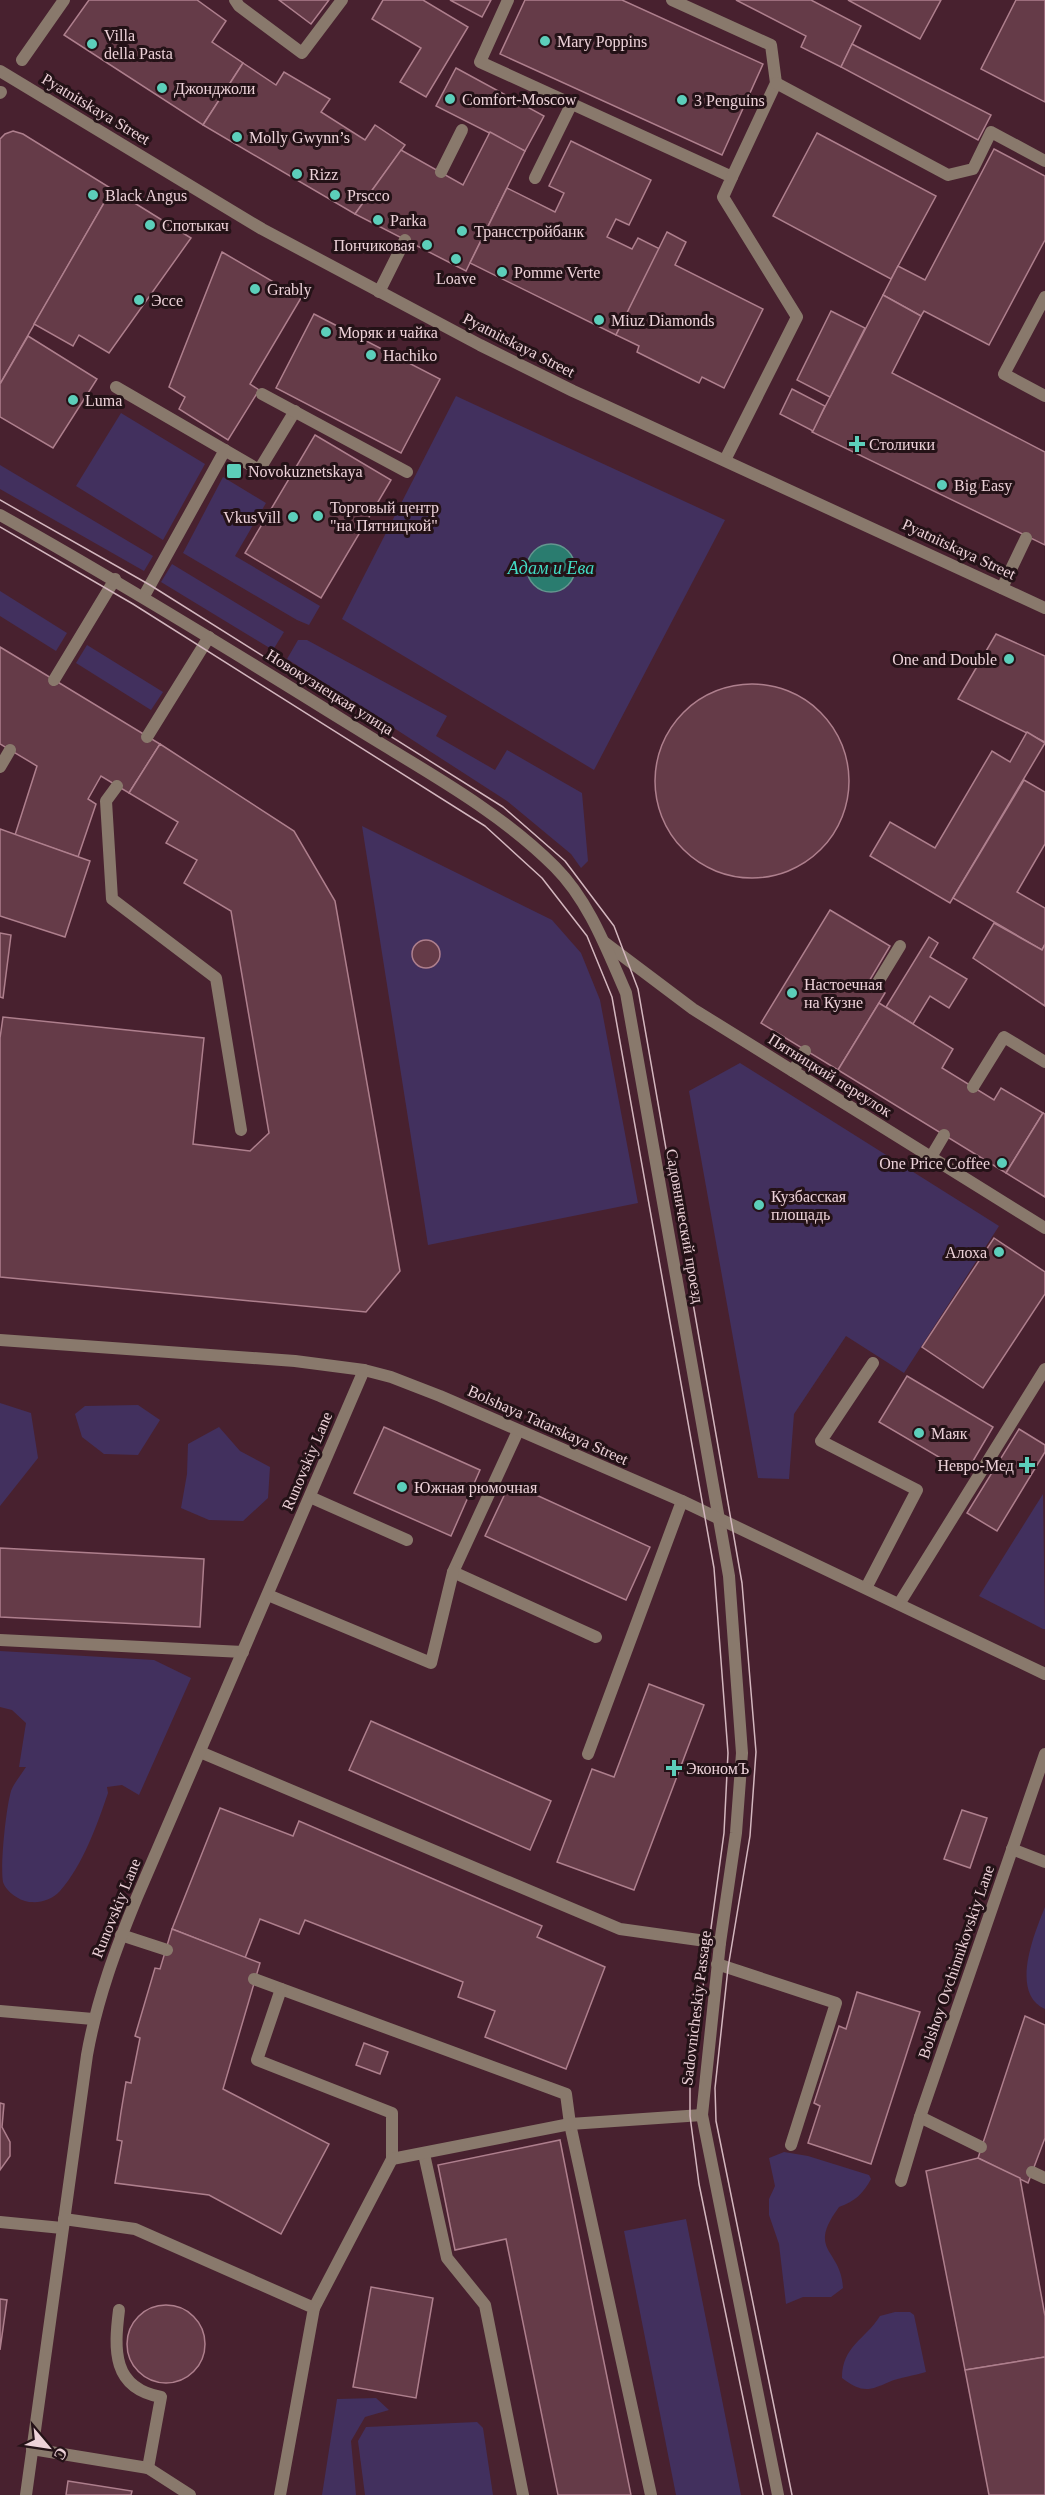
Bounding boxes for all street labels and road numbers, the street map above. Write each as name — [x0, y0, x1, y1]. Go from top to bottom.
street label: Pyatnitskaya Street — [38, 70, 154, 149]
street label: Pyatnitskaya Street — [460, 309, 578, 382]
street label: Pyatnitskaya Street — [899, 515, 1019, 584]
street label: Новокузнецкая улица — [263, 646, 397, 739]
street label: Пятницкий переулок — [765, 1030, 895, 1121]
street label: Садовнический проезд — [662, 1148, 707, 1305]
street label: Bolshaya Tatarskaya Street — [465, 1382, 631, 1469]
street label: Runovskiy Lane — [279, 1409, 336, 1513]
street label: Runovskiy Lane — [88, 1856, 145, 1960]
street label: Bolshoy Ovchinnikovskiy Lane — [915, 1863, 998, 2061]
street label: Sadovnicheskiy Passage — [678, 1930, 715, 2087]

